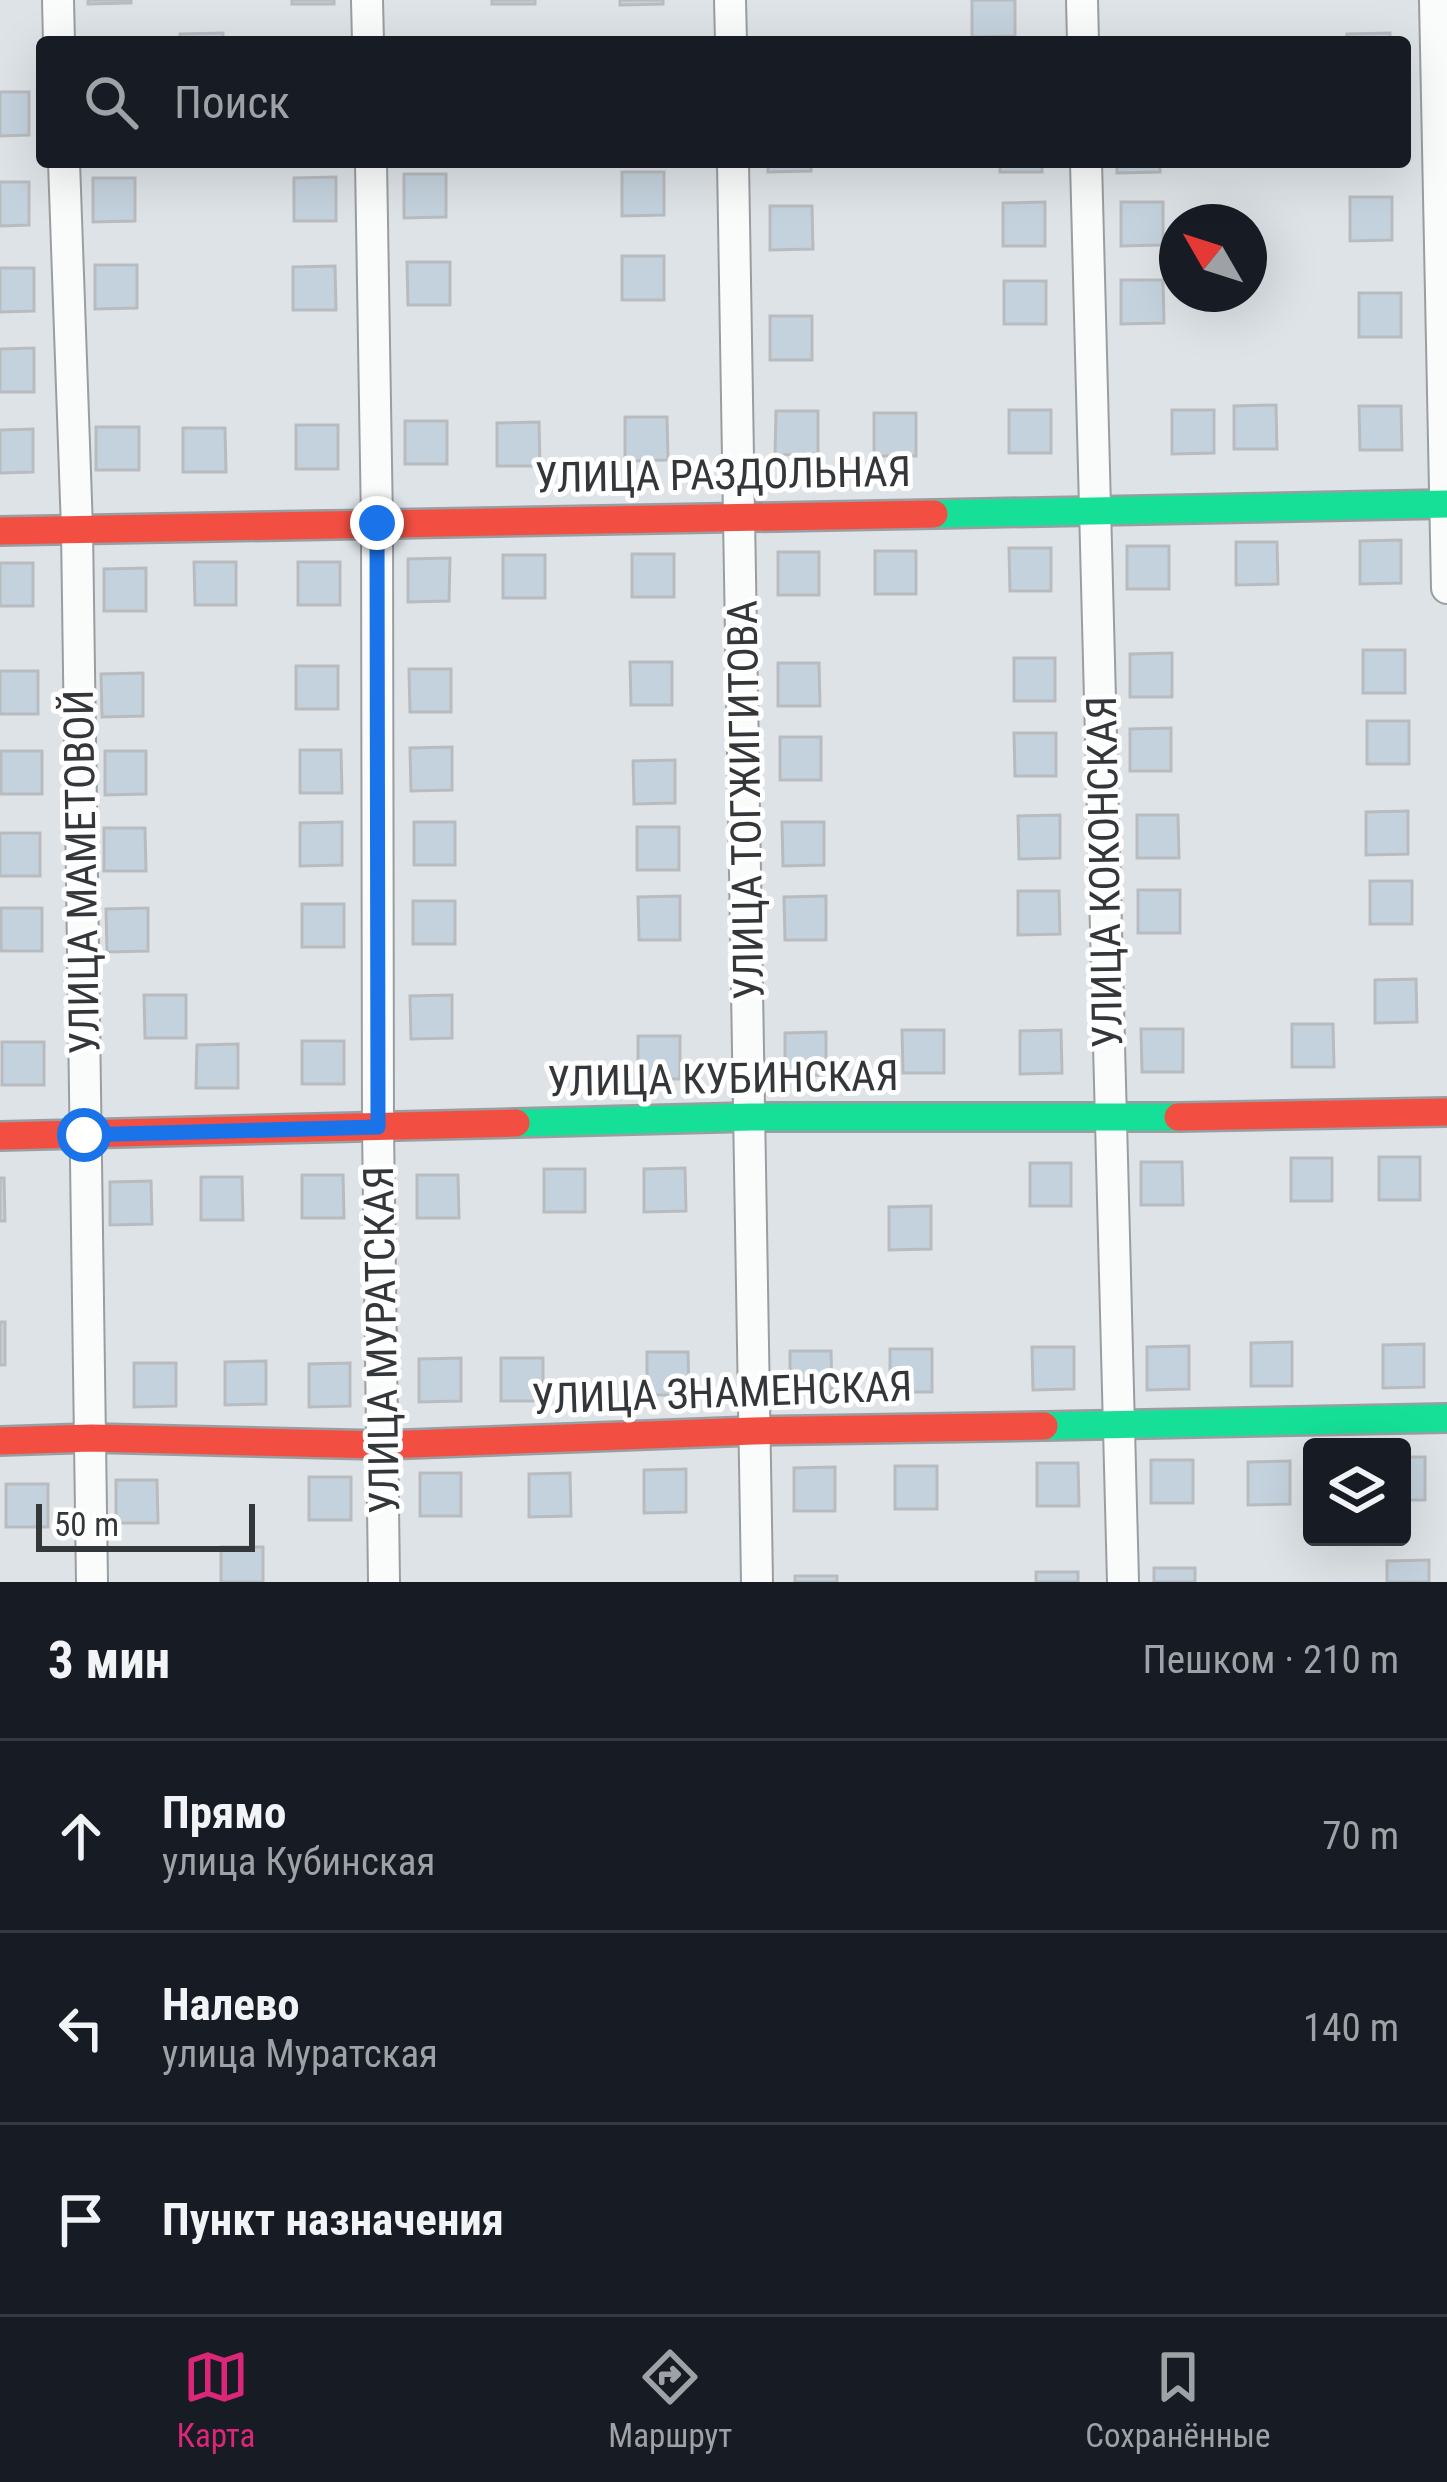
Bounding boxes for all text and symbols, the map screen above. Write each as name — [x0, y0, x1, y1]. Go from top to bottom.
search box — [36, 36, 1411, 168]
icon: search — [78, 69, 144, 135]
text: Поиск — [174, 76, 290, 129]
north arrow — [1159, 204, 1267, 312]
street label: УЛИЦА РАЗДОЛЬНАЯ — [534, 447, 912, 502]
route end — [350, 496, 404, 550]
street label: УЛИЦА ТОГЖИГИТОВА — [718, 600, 773, 1000]
street label: УЛИЦА МАМЕТОВОЙ — [54, 689, 109, 1055]
street label: УЛИЦА КОКОНСКАЯ — [1077, 695, 1132, 1049]
street label: УЛИЦА КУБИНСКАЯ — [547, 1051, 899, 1106]
route start — [57, 1108, 111, 1162]
street label: УЛИЦА МУРАТСКАЯ — [354, 1166, 409, 1514]
street label: УЛИЦА ЗНАМЕНСКАЯ — [531, 1361, 913, 1424]
map controls — [1303, 1438, 1411, 1546]
button: layers — [1303, 1438, 1411, 1546]
scale bar — [36, 1498, 255, 1551]
text: 50 m — [54, 1505, 119, 1544]
text: 3 мин — [48, 1631, 170, 1690]
text: Пешком · 210 m — [1142, 1637, 1399, 1683]
text: Прямо — [162, 1786, 286, 1839]
icon: ahead — [48, 1803, 114, 1869]
text: 70 m — [1322, 1813, 1399, 1859]
text: улица Кубинская — [162, 1839, 435, 1885]
text: Налево — [162, 1978, 300, 2031]
icon: left — [48, 1995, 114, 2061]
text: 140 m — [1303, 2005, 1399, 2051]
text: улица Муратская — [162, 2031, 438, 2077]
icon: arrive — [48, 2187, 114, 2253]
text: Пункт назначения — [162, 2193, 504, 2246]
tab: Карта — [176, 2344, 255, 2455]
tab: Маршрут — [608, 2344, 732, 2455]
tab: Сохранённые — [1085, 2344, 1271, 2455]

